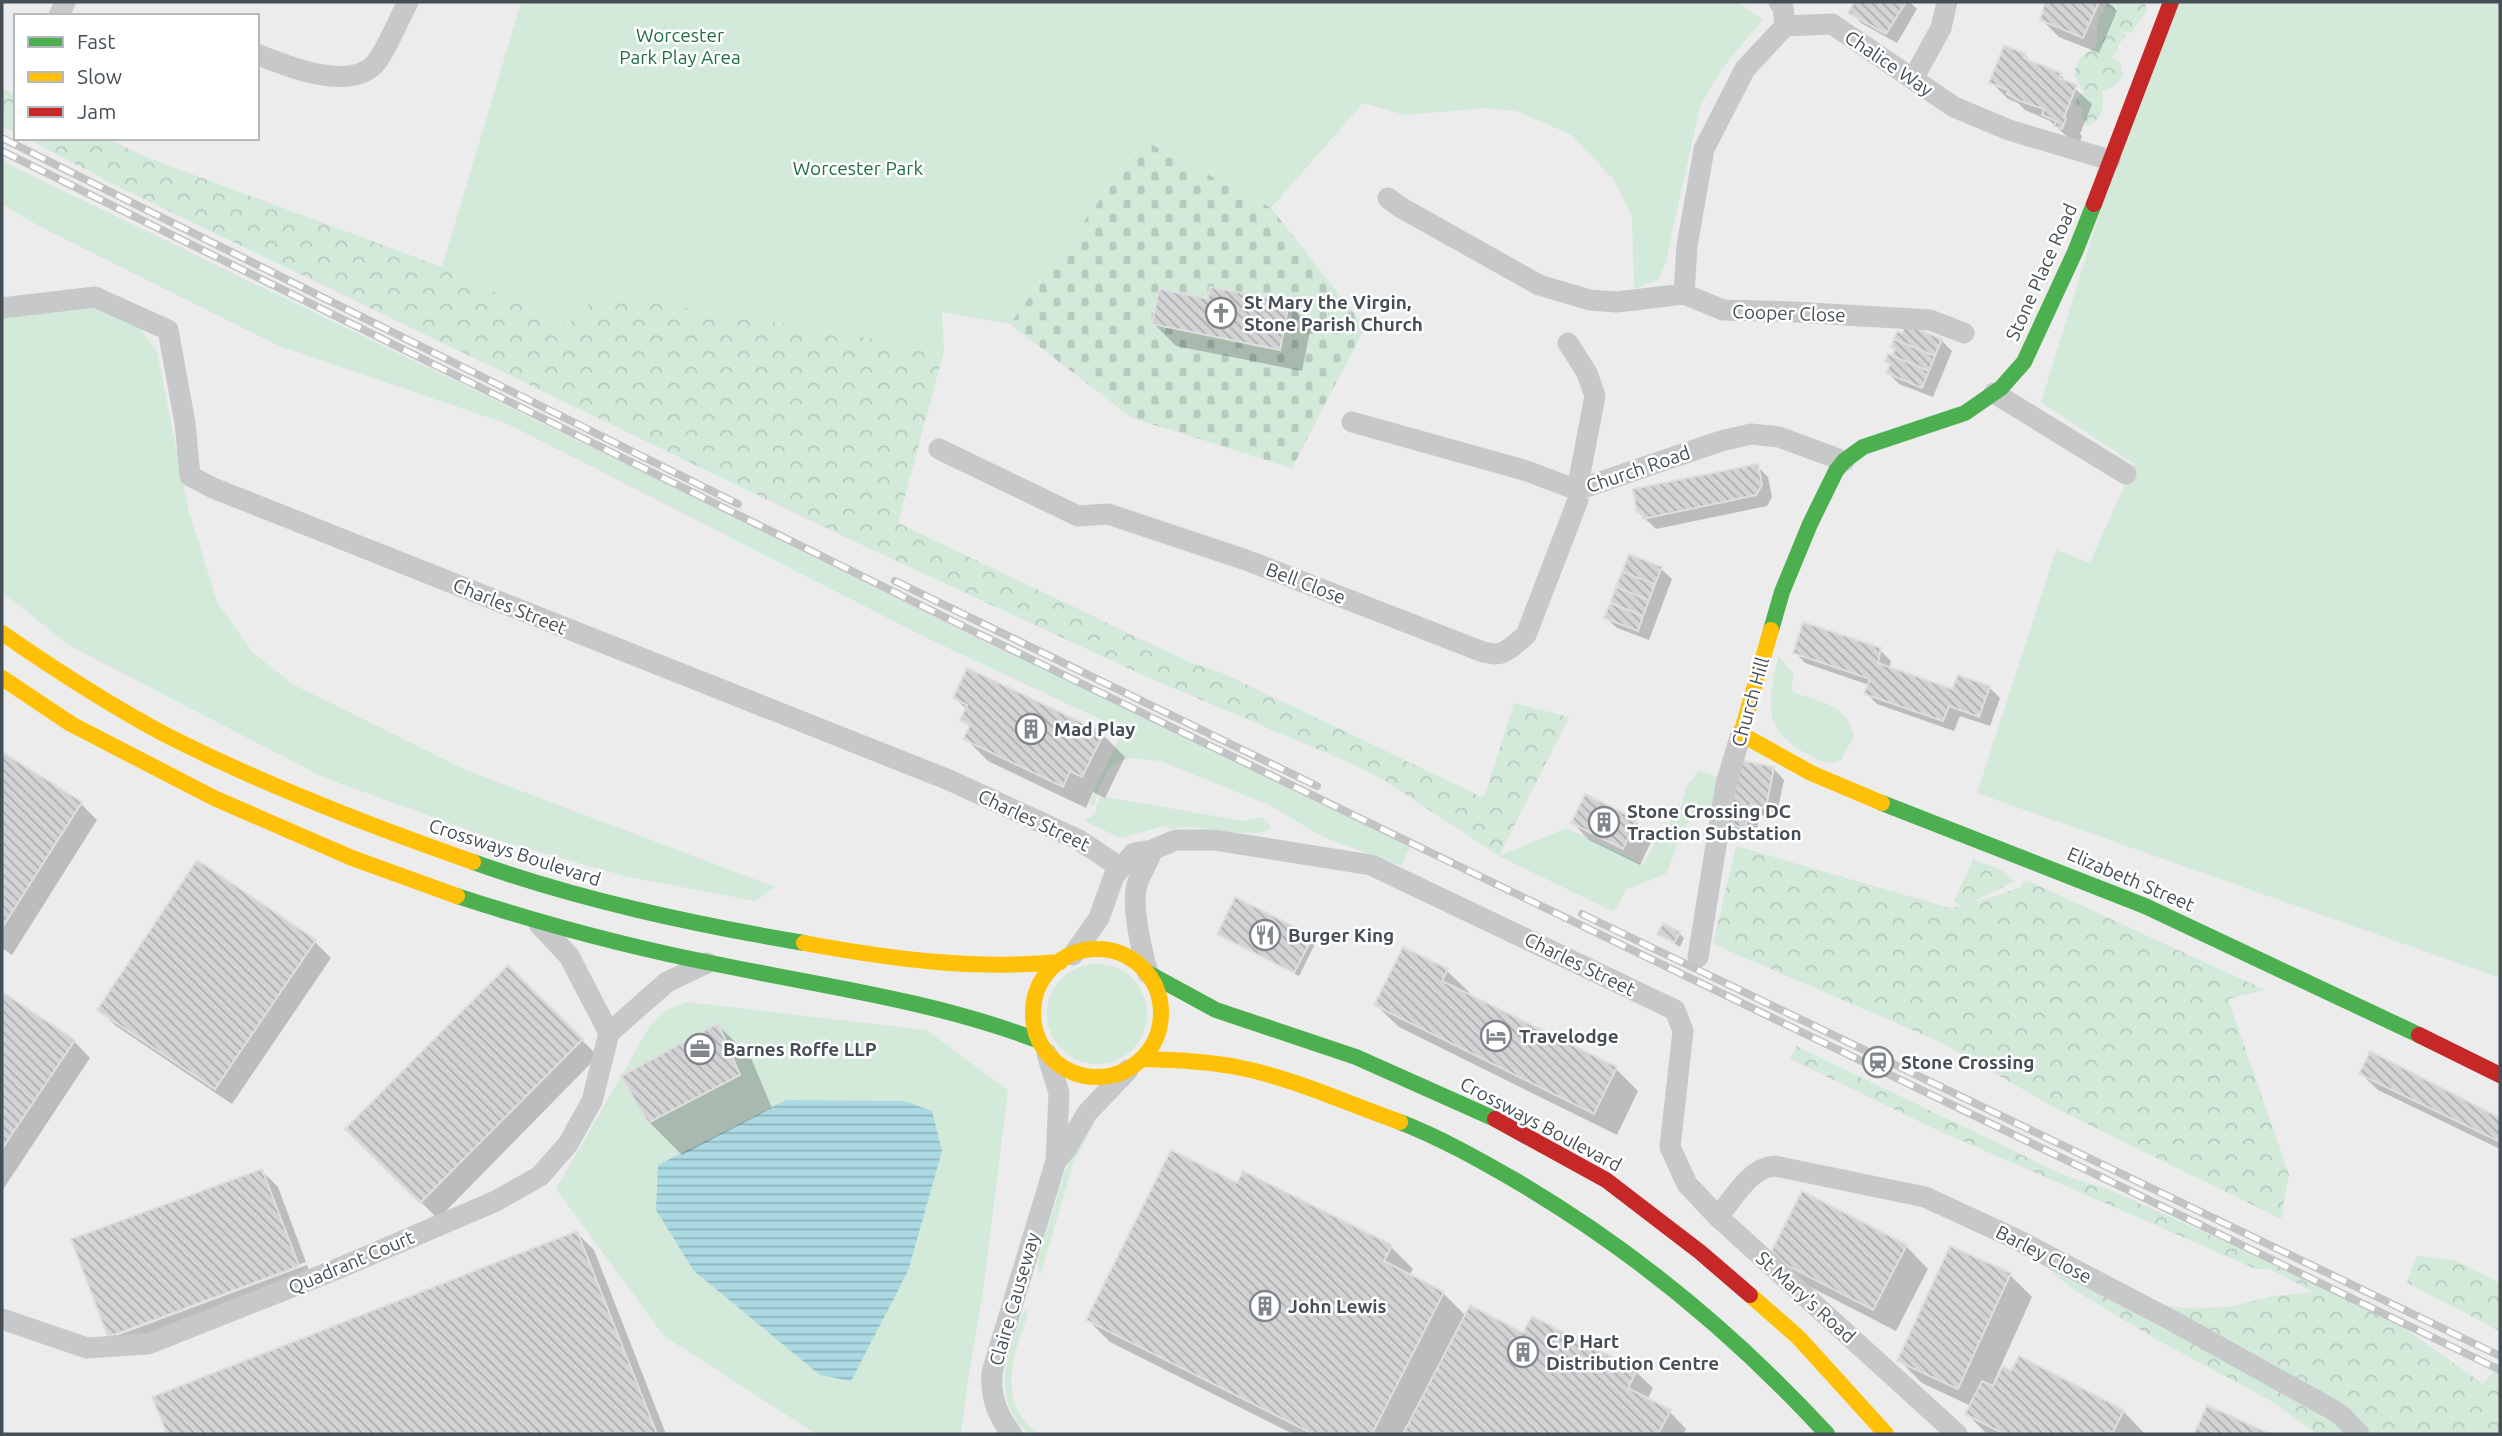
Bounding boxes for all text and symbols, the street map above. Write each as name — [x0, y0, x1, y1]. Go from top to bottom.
legend — [14, 14, 259, 140]
park label: Worcester Park Play Area — [619, 24, 741, 68]
street label: Chalice Way — [1841, 25, 1937, 101]
text: Fast — [77, 29, 115, 53]
text: Slow — [77, 64, 122, 88]
text: Jam — [77, 99, 116, 123]
park label: Worcester Park — [793, 157, 924, 179]
street label: Stone Place Road — [2001, 200, 2081, 344]
place label: St Mary the Virgin, Stone Parish Church — [1244, 291, 1423, 335]
church icon: St Mary the Virgin, Stone Parish Church — [1204, 296, 1238, 330]
street label: Cooper Close — [1732, 300, 1846, 326]
street label: Church Road — [1583, 441, 1693, 497]
street label: Bell Close — [1263, 558, 1349, 608]
street label: Charles Street — [450, 573, 571, 639]
street label: Church Hill — [1727, 655, 1773, 749]
building icon: Mad Play — [1014, 712, 1048, 746]
place label: Mad Play — [1054, 718, 1135, 740]
street label: Charles Street — [975, 785, 1094, 856]
place label: Stone Crossing DC Traction Substation — [1627, 800, 1802, 844]
building icon: Stone Crossing DC Traction Substation — [1587, 805, 1621, 839]
street label: Crossways Boulevard — [426, 814, 604, 890]
street label: Elizabeth Street — [2064, 842, 2198, 916]
restaurant icon: Burger King — [1248, 918, 1282, 952]
place label: Burger King — [1288, 924, 1394, 946]
street label: Charles Street — [1521, 928, 1639, 1001]
hotel icon: Travelodge — [1479, 1019, 1513, 1053]
place label: Travelodge — [1519, 1025, 1619, 1047]
office icon: Barnes Roffe LLP — [683, 1032, 717, 1066]
place label: Barnes Roffe LLP — [723, 1038, 877, 1060]
station icon: Stone Crossing — [1861, 1045, 1895, 1079]
place label: Stone Crossing — [1901, 1051, 2034, 1073]
street label: Crossways Boulevard — [1457, 1072, 1625, 1176]
street label: Barley Close — [1992, 1220, 2096, 1288]
street label: Quadrant Court — [285, 1225, 418, 1298]
street label: Claire Causeway — [984, 1230, 1044, 1368]
street label: St Mary's Road — [1752, 1247, 1860, 1347]
building icon: John Lewis — [1248, 1289, 1282, 1323]
place label: John Lewis — [1288, 1295, 1387, 1317]
place label: C P Hart Distribution Centre — [1546, 1330, 1719, 1374]
building icon: C P Hart Distribution Centre — [1506, 1335, 1540, 1369]

